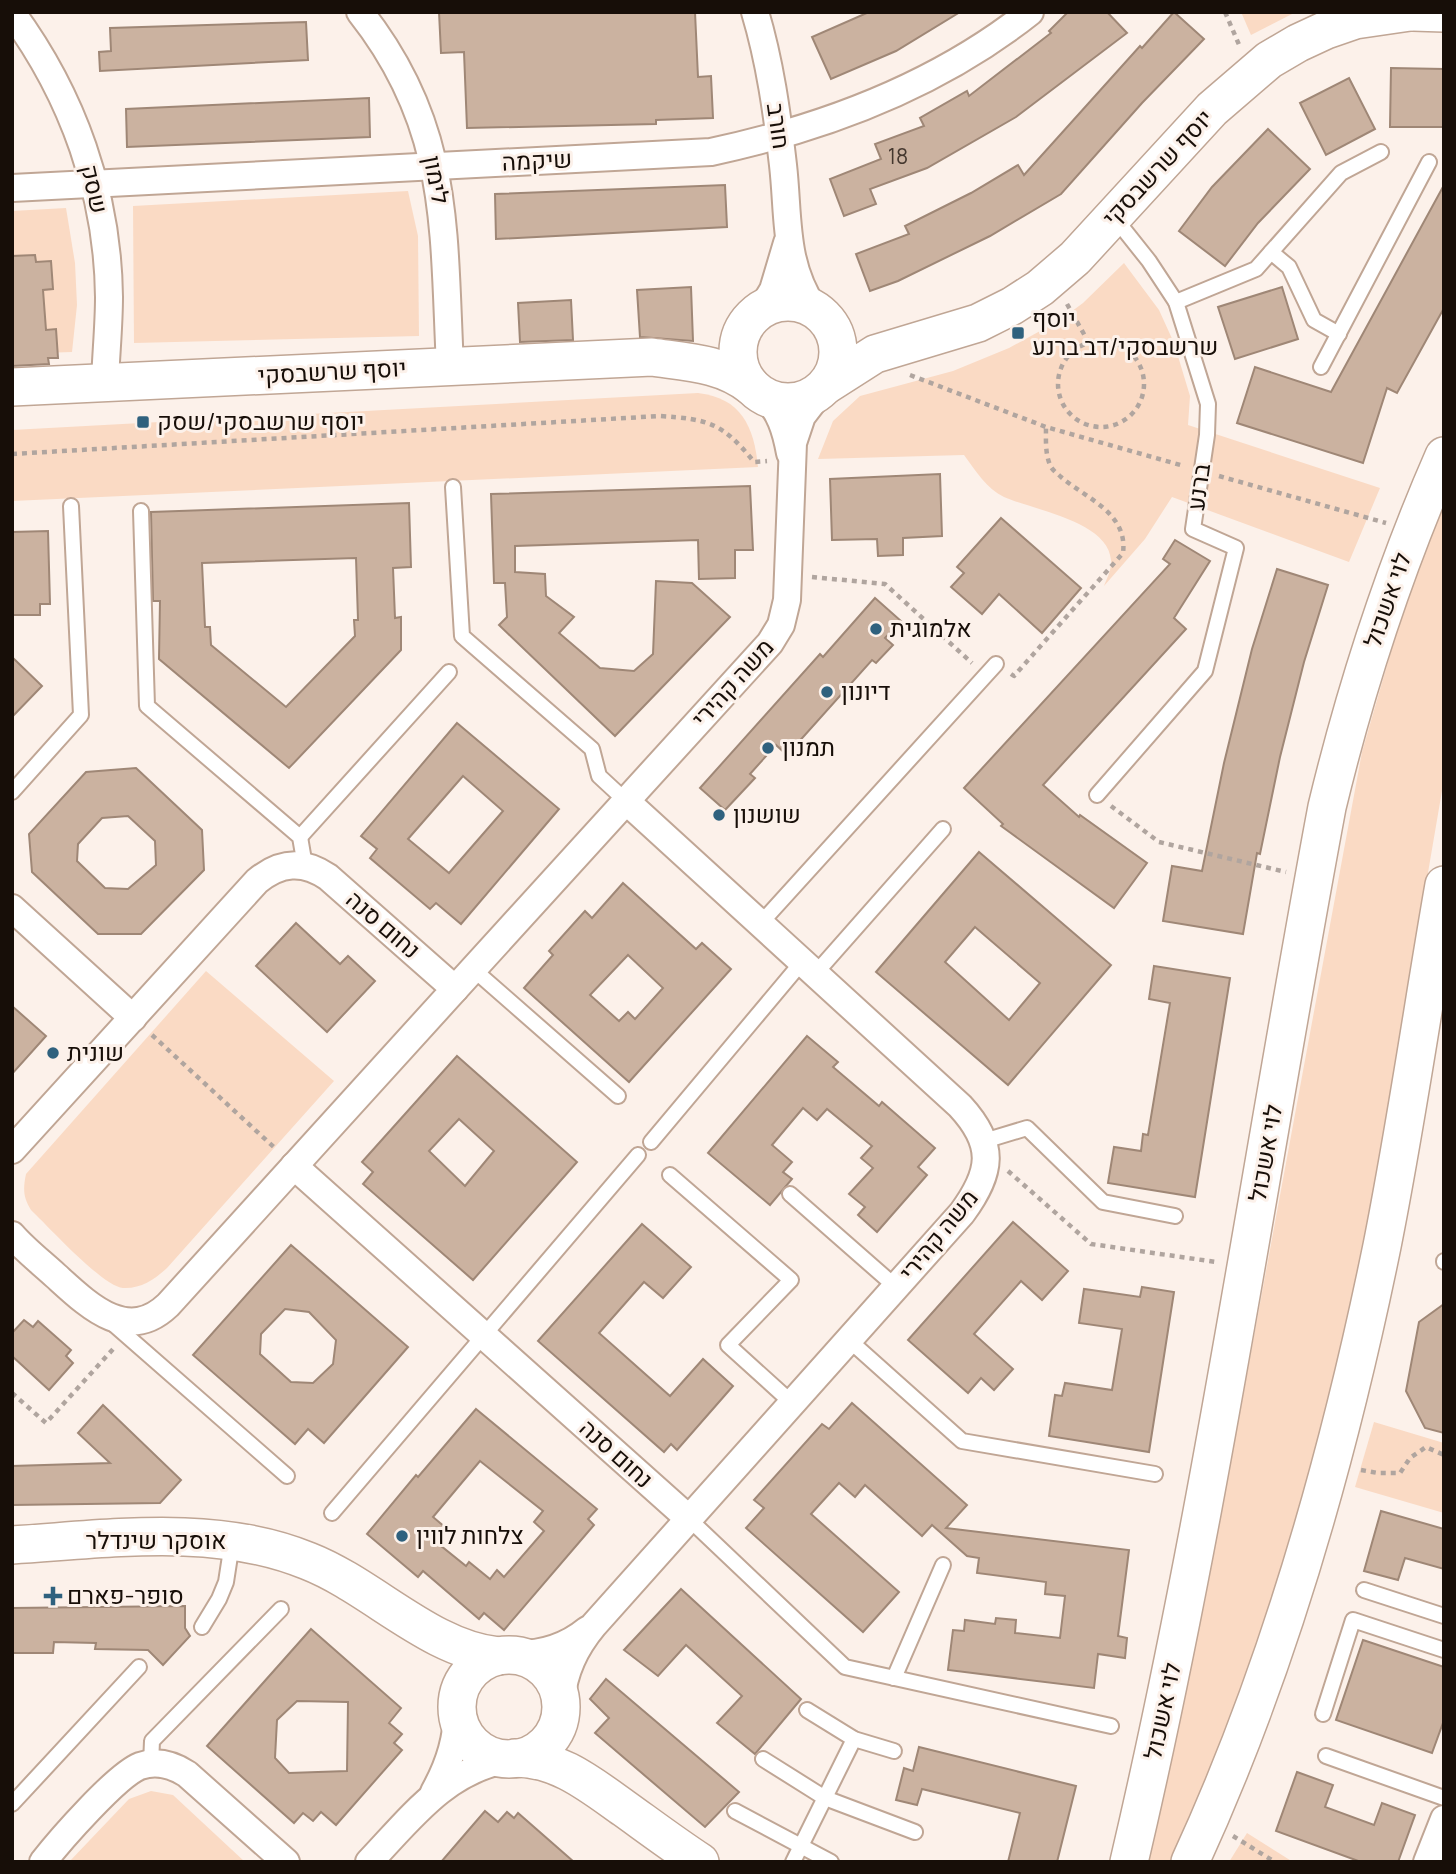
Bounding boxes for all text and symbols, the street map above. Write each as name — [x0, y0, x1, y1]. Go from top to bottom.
street label: חורב — [760, 101, 799, 151]
street label: יוסף שרשבסקי — [1094, 101, 1220, 233]
street label: שיקמה — [501, 141, 573, 178]
house number: 18 — [888, 142, 908, 170]
street label: לימון — [417, 153, 458, 207]
street label: שסק — [74, 161, 117, 216]
place label: יוסף שרשבסקי/דב ברנע — [1032, 301, 1218, 362]
marker: יוסף שרשבסקי/דב ברנע — [1010, 325, 1026, 341]
street label: יוסף שרשבסקי — [257, 350, 407, 391]
place label: יוסף שרשבסקי/שסק — [157, 404, 364, 437]
marker: יוסף שרשבסקי/שסק — [135, 414, 151, 430]
street label: ברנע — [1178, 461, 1217, 512]
street label: לוי אשכול — [1355, 548, 1418, 651]
place label: אלמוגית — [890, 611, 972, 644]
marker: אלמוגית — [868, 621, 884, 637]
street label: משה קהירי — [683, 631, 780, 733]
place label: דיונון — [841, 674, 891, 707]
marker: דיונון — [819, 684, 835, 700]
place label: תמנון — [782, 730, 835, 763]
marker: תמנון — [760, 740, 776, 756]
place label: שושנון — [733, 797, 801, 830]
marker: שושנון — [711, 807, 727, 823]
street label: נחום סנה — [340, 882, 428, 965]
place label: שונית — [67, 1035, 124, 1068]
marker: שונית — [45, 1045, 61, 1061]
street label: לוי אשכול — [1240, 1102, 1289, 1204]
street label: משה קהירי — [891, 1182, 985, 1287]
street label: נחום סנה — [573, 1411, 661, 1495]
place label: צלחות לווין — [416, 1518, 524, 1551]
street label: אוסקר שינדלר — [86, 1523, 226, 1556]
marker: צלחות לווין — [394, 1528, 410, 1544]
place label: סופר-פארם — [67, 1578, 184, 1611]
marker: סופר-פארם — [45, 1588, 61, 1604]
street label: לוי אשכול — [1135, 1659, 1188, 1762]

